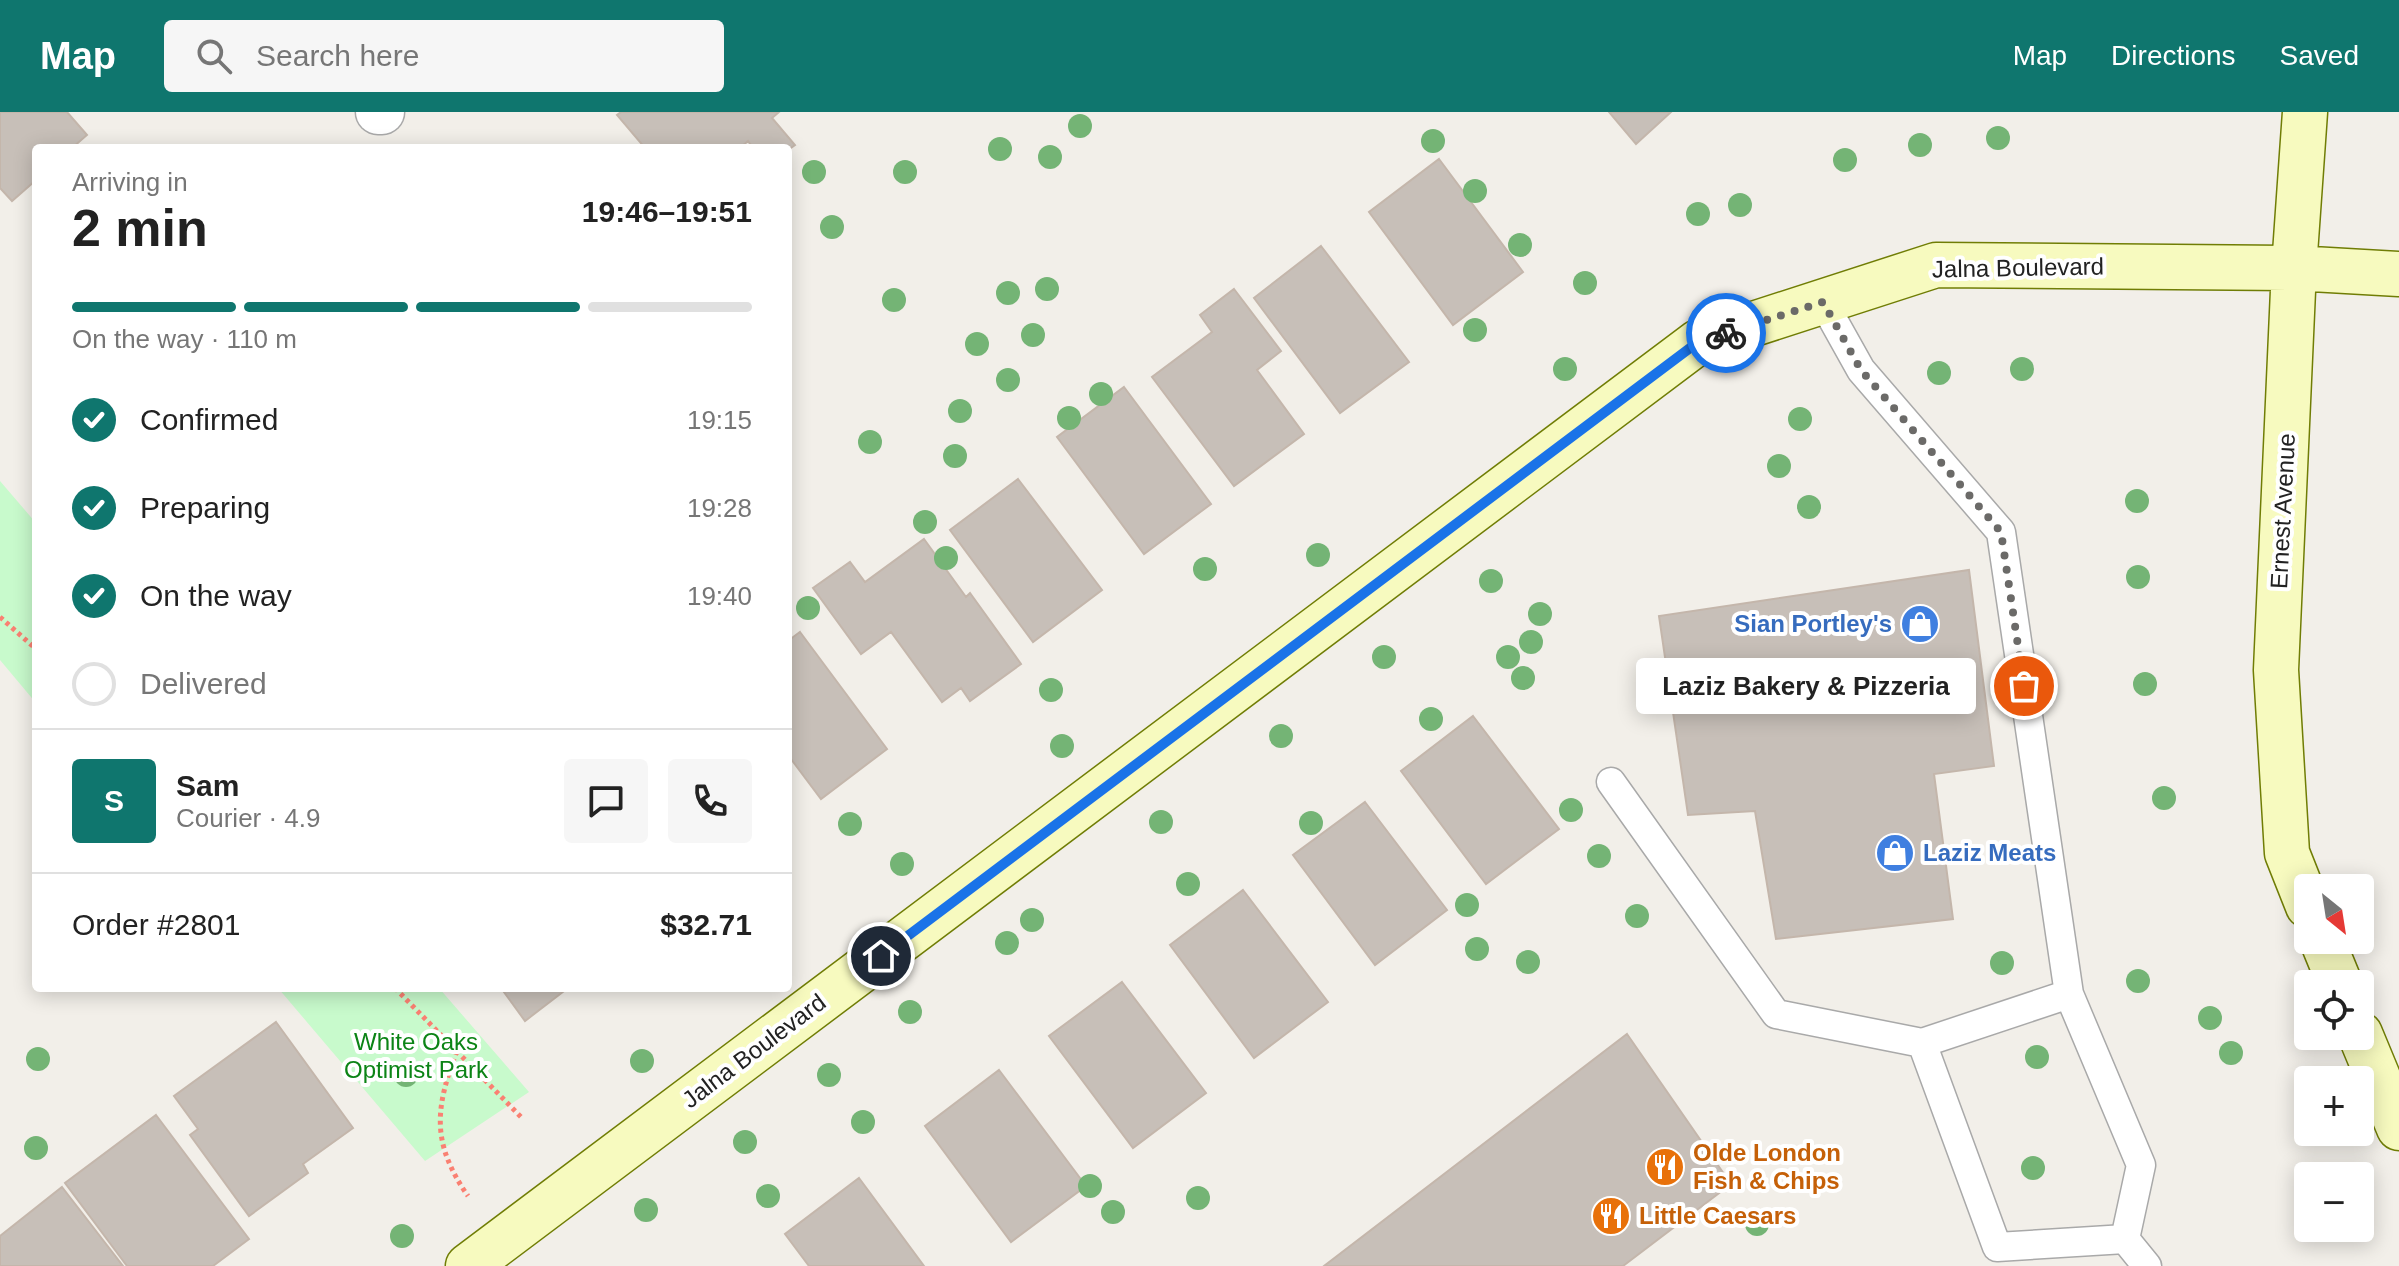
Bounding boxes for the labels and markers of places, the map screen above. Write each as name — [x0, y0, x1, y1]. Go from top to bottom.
shop icon: Sian Portley's — [1899, 603, 1941, 645]
place label: Sian Portley's — [1734, 610, 1892, 637]
pin — [1990, 652, 2058, 720]
callout: Laziz Bakery & Pizzeria — [1636, 658, 1976, 714]
shop icon: Laziz Meats — [1874, 832, 1916, 874]
place label: Laziz Meats — [1923, 839, 2056, 866]
pin — [847, 922, 915, 990]
place label: Olde London Fish & Chips — [1693, 1139, 1841, 1194]
restaurant icon: Olde London Fish & Chips — [1644, 1146, 1686, 1188]
restaurant icon: Little Caesars — [1590, 1195, 1632, 1237]
place label: Little Caesars — [1639, 1202, 1796, 1229]

